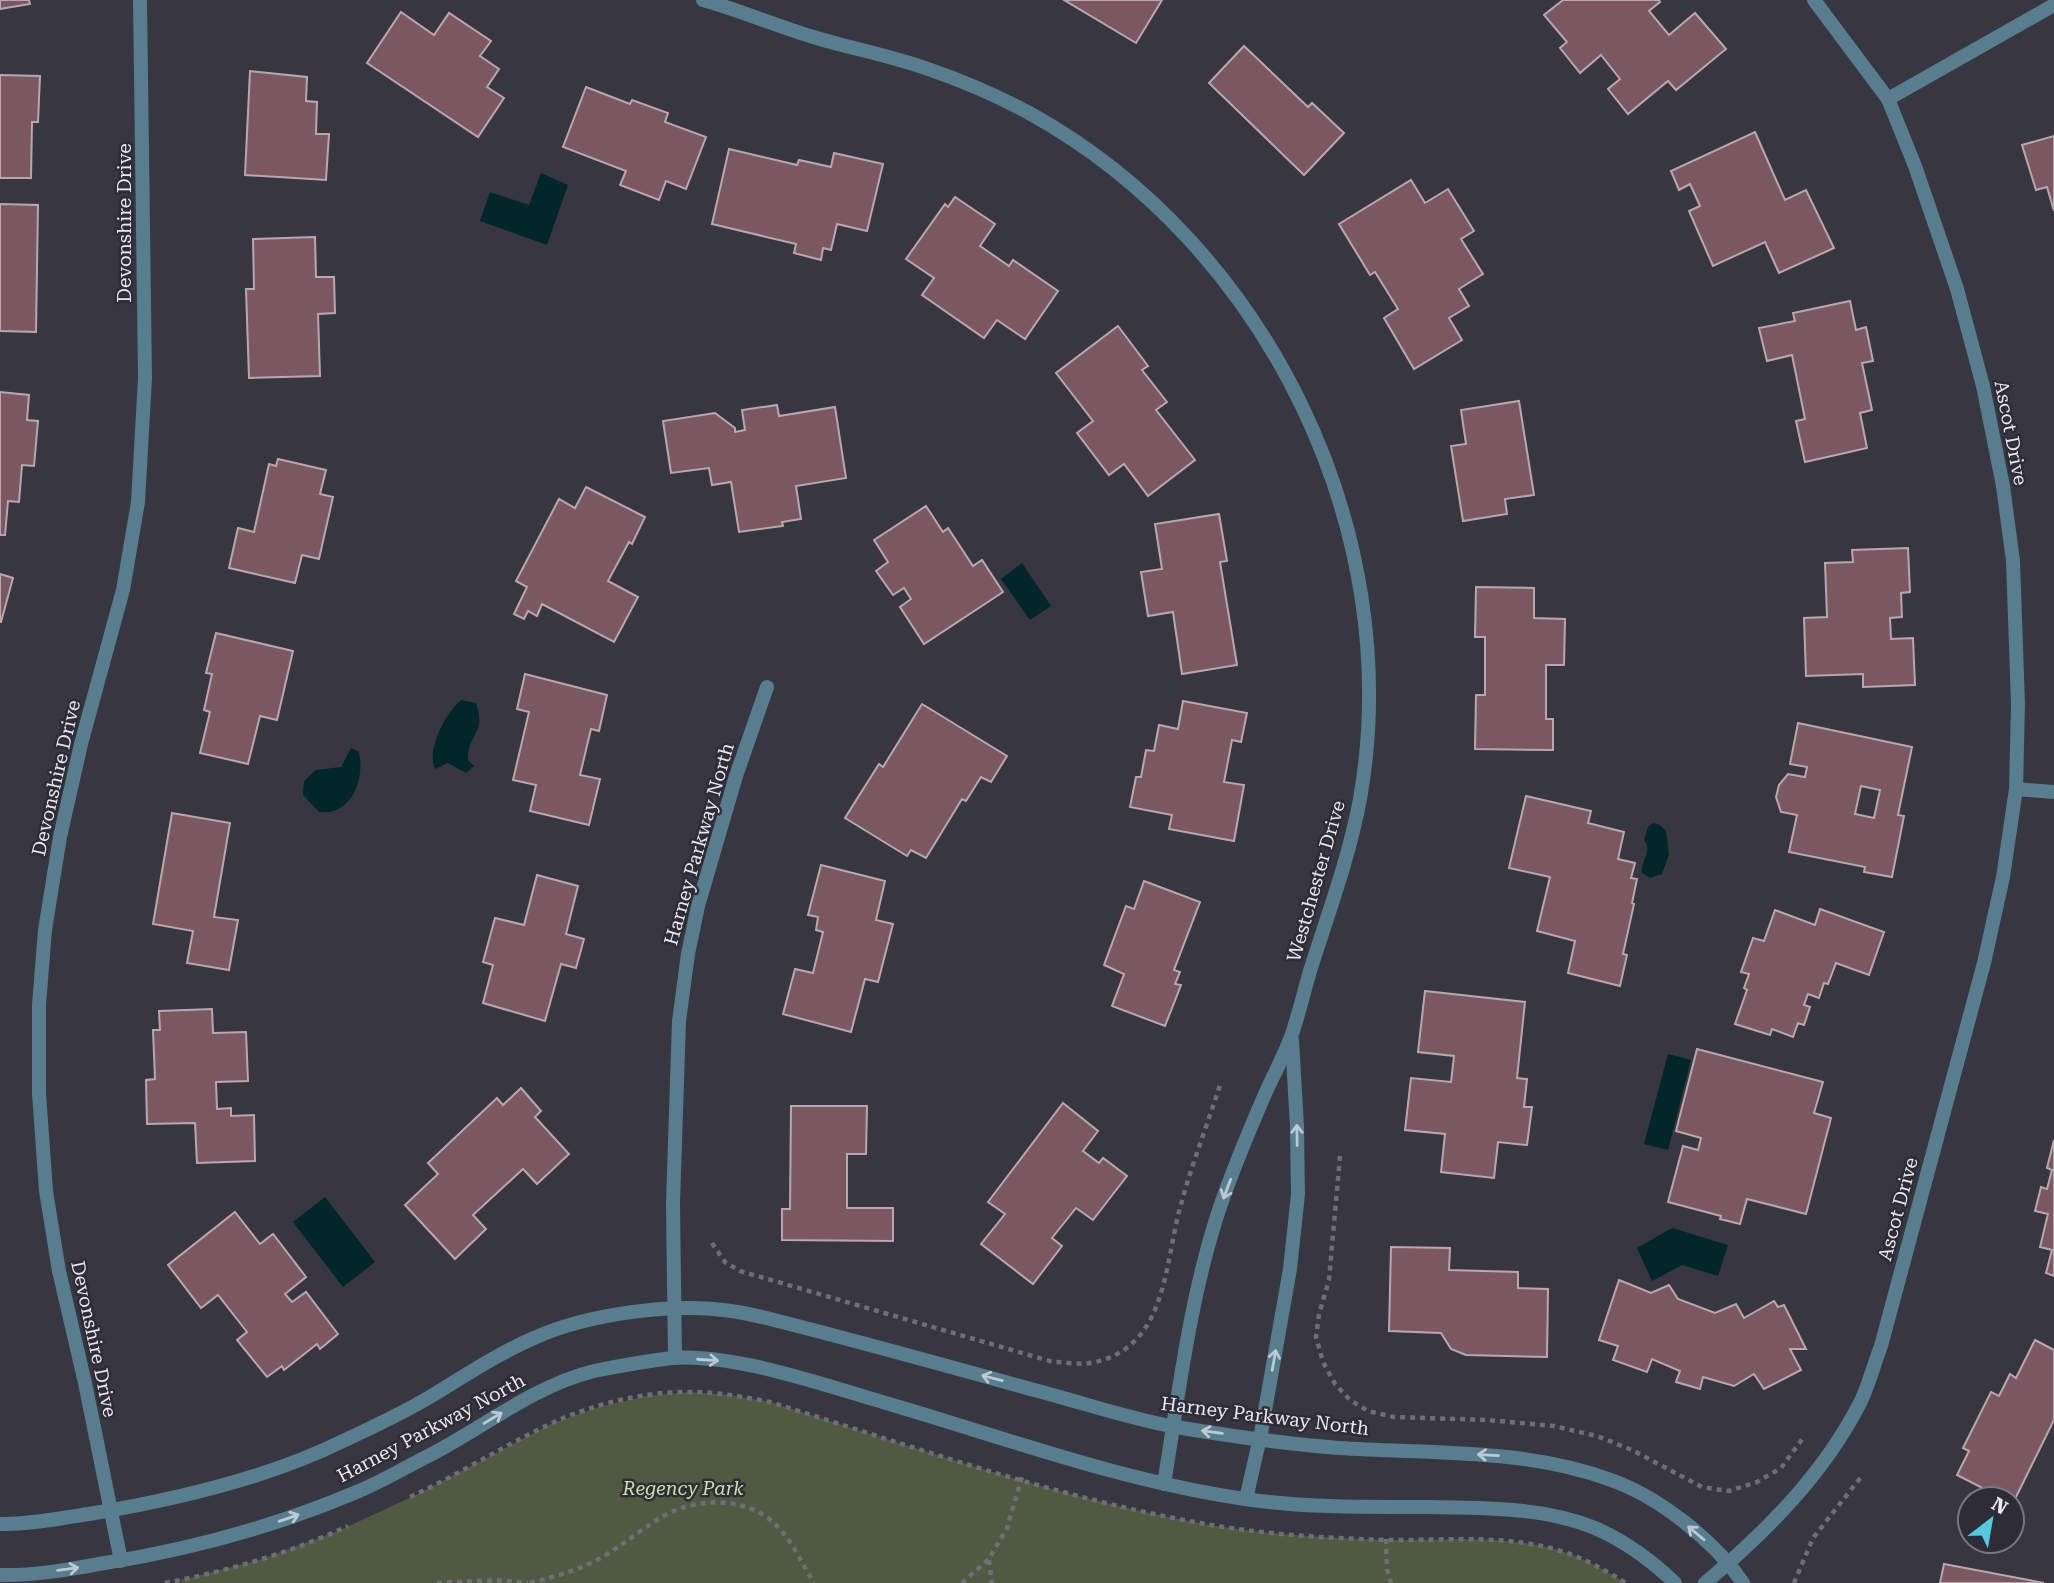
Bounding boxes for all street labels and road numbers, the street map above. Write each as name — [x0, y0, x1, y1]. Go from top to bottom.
street label: Devonshire Drive — [113, 143, 136, 303]
street label: Ascot Drive — [1990, 379, 2032, 487]
street label: Devonshire Drive — [27, 698, 85, 858]
street label: Harney Parkway North — [659, 740, 739, 948]
street label: Westchester Drive — [1282, 798, 1350, 964]
street label: Ascot Drive — [1873, 1155, 1923, 1263]
street label: Devonshire Drive — [66, 1259, 122, 1419]
street label: Harney Parkway North — [333, 1369, 529, 1487]
street label: Harney Parkway North — [1160, 1392, 1370, 1440]

